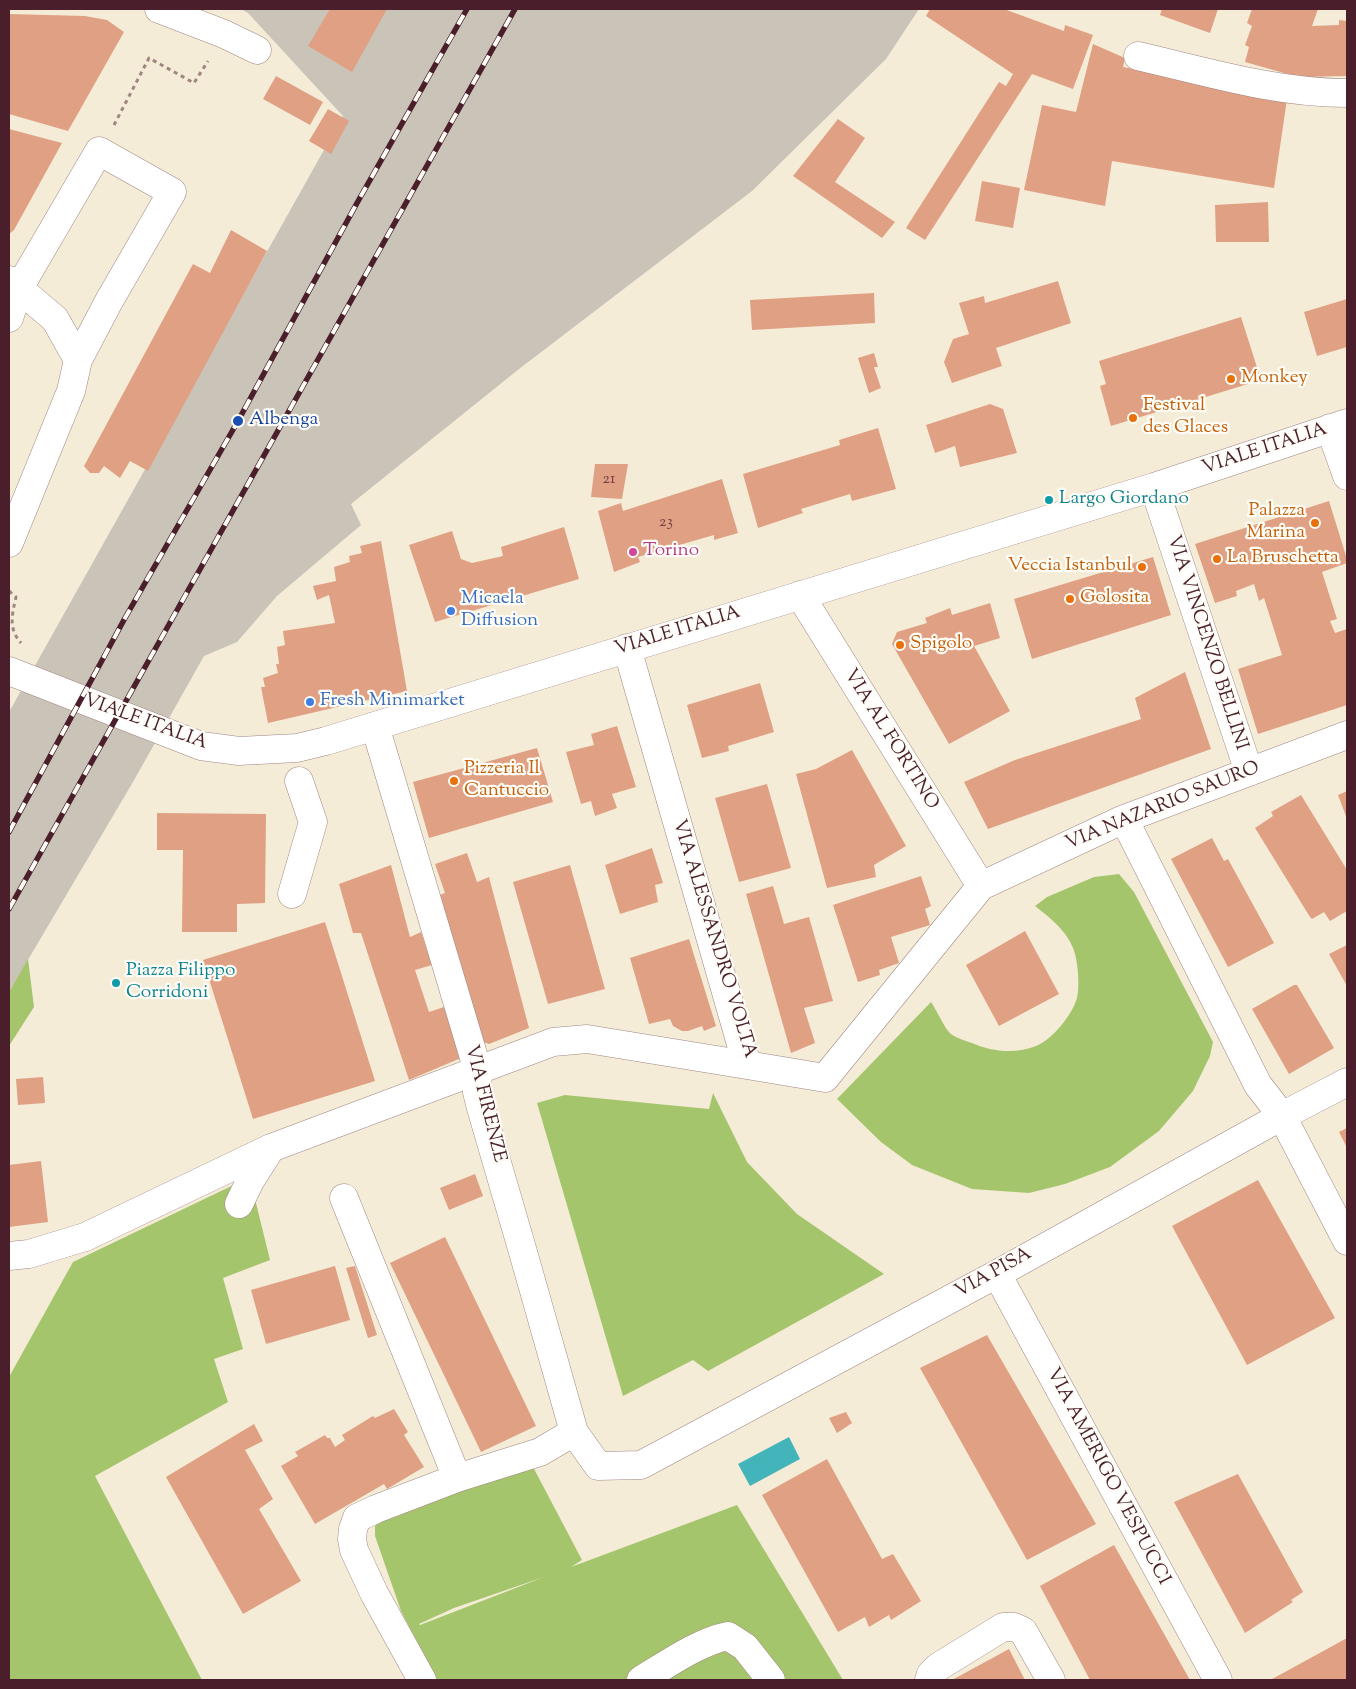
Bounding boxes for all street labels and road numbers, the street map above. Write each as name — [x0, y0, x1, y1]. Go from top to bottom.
street label: VIALE ITALIA — [1199, 419, 1331, 481]
street label: VIA VINCENZO BELLINI — [1160, 533, 1252, 753]
street label: VIALE ITALIA — [612, 602, 744, 662]
street label: VIA AL FORTINO — [838, 665, 942, 815]
street label: VIALE ITALIA — [80, 690, 210, 756]
street label: VIA NAZARIO SAURO — [1063, 758, 1263, 856]
street label: VIA ALESSANDRO VOLTA — [666, 817, 760, 1061]
street label: VIA FIRENZE — [458, 1043, 510, 1165]
street label: VIA PISA — [952, 1244, 1036, 1304]
street label: VIA AMERIGO VESPUCCI — [1040, 1365, 1174, 1589]

